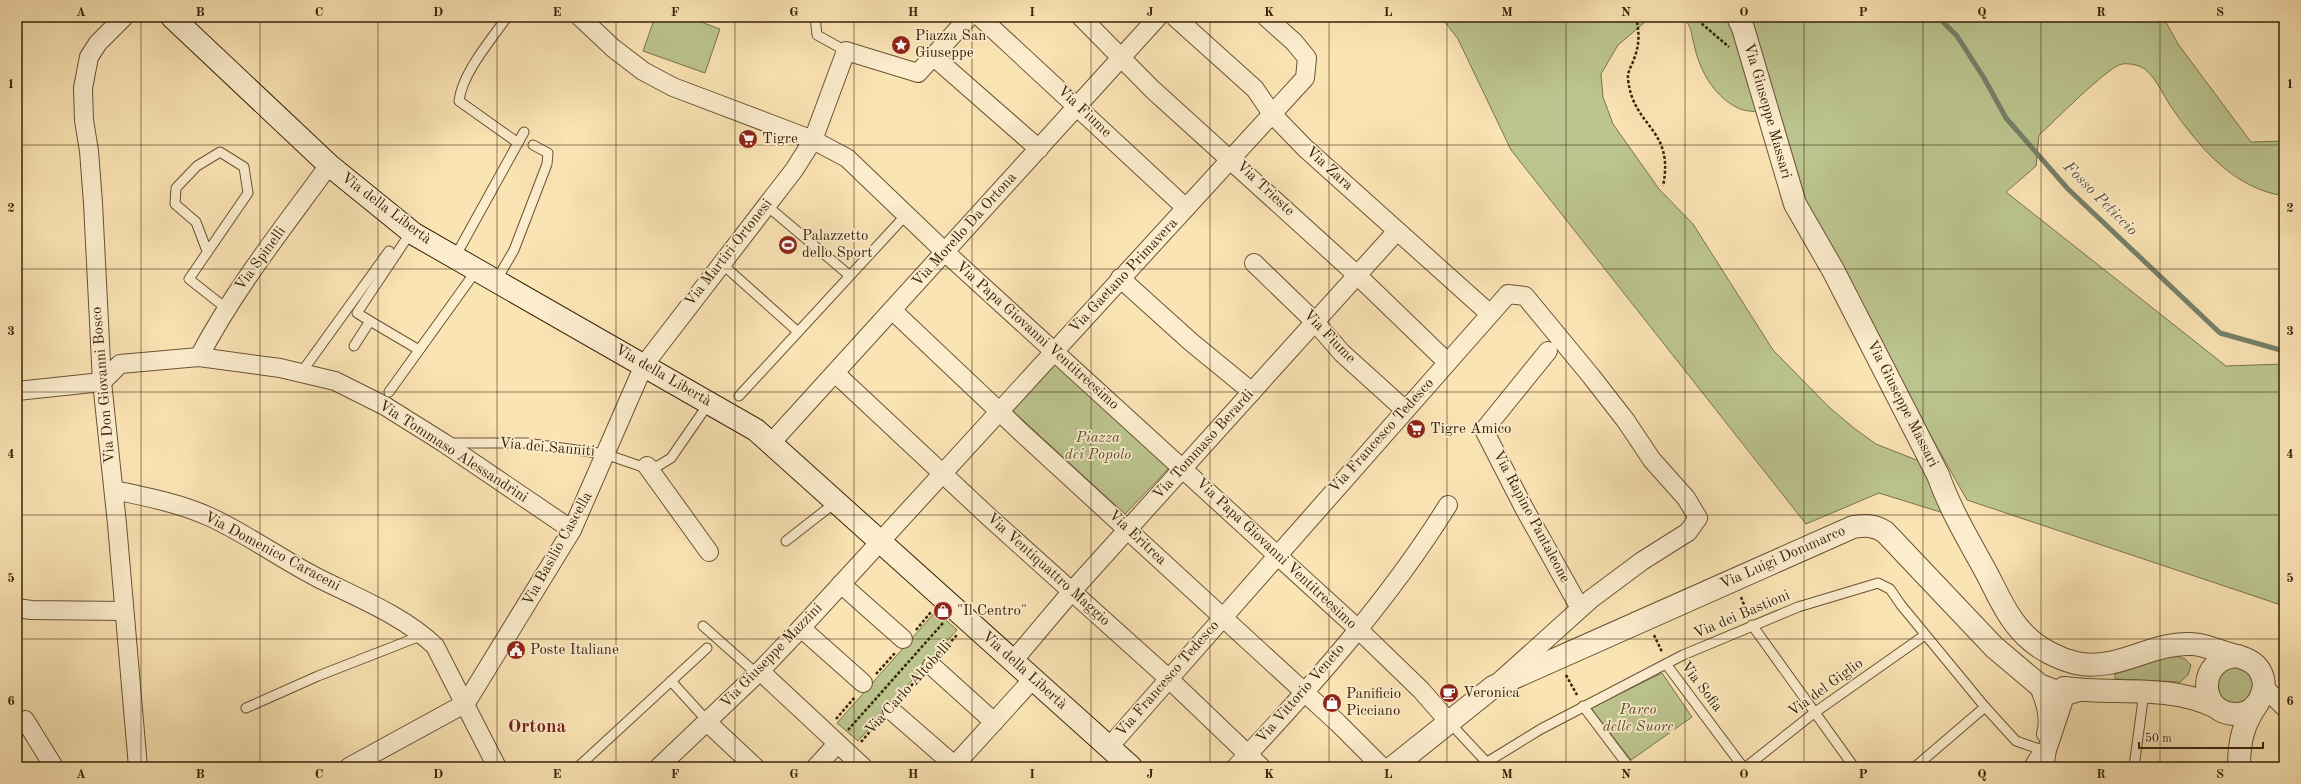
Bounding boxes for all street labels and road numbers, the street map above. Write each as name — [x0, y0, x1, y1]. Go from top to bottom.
street label: Via Giuseppe Massari — [1740, 42, 1794, 180]
street label: Via Fiume — [1054, 83, 1114, 141]
street label: Via Zara — [1303, 144, 1356, 194]
street label: Via Trieste — [1233, 159, 1297, 219]
street label: Via della Libertà — [338, 170, 434, 248]
street label: Via Morello Da Ortona — [910, 170, 1020, 290]
street label: Via Martiri Ortonesi — [683, 197, 775, 309]
street label: Via Gaetano Primavera — [1067, 215, 1181, 336]
street label: Via Spinelli — [233, 224, 289, 294]
street label: Via Papa Giovanni Ventitreesimo — [953, 259, 1121, 413]
street label: Via Don Giovanni Bosco — [90, 306, 118, 464]
street label: Via Fiume — [1300, 307, 1358, 367]
street label: Via Giuseppe Massari — [1864, 338, 1940, 470]
street label: Via della Libertà — [612, 342, 714, 410]
street label: Via Francesco Tedesco — [1327, 376, 1437, 496]
street label: Via Tommaso Berardi — [1151, 387, 1257, 503]
street label: Via Tommaso Alessandrini — [376, 398, 530, 506]
street label: Via dei Sanniti — [499, 436, 595, 460]
street label: Via Rapino Pantaleone — [1490, 448, 1572, 586]
street label: Via Papa Giovanni Ventitreesimo — [1193, 476, 1359, 632]
street label: Via Basilio Cascella — [521, 489, 596, 608]
street label: Via Eritrea — [1105, 508, 1169, 569]
street label: Via Domenico Caraceni — [202, 510, 342, 594]
street label: Via Ventiquattro Maggio — [984, 511, 1112, 629]
street label: Via Luigi Dommarco — [1718, 524, 1848, 592]
street label: Via dei Bastioni — [1692, 588, 1792, 642]
street label: Via Giuseppe Mazzini — [718, 601, 826, 711]
street label: Via Francesco Tedesco — [1114, 618, 1222, 740]
street label: Via della Libertà — [979, 629, 1070, 713]
street label: Via Carlo Altobelli — [863, 638, 955, 738]
street label: Via Vittorio Veneto — [1254, 642, 1348, 746]
street label: Via del Giglio — [1786, 656, 1866, 720]
street label: Via Sofia — [1677, 659, 1725, 715]

